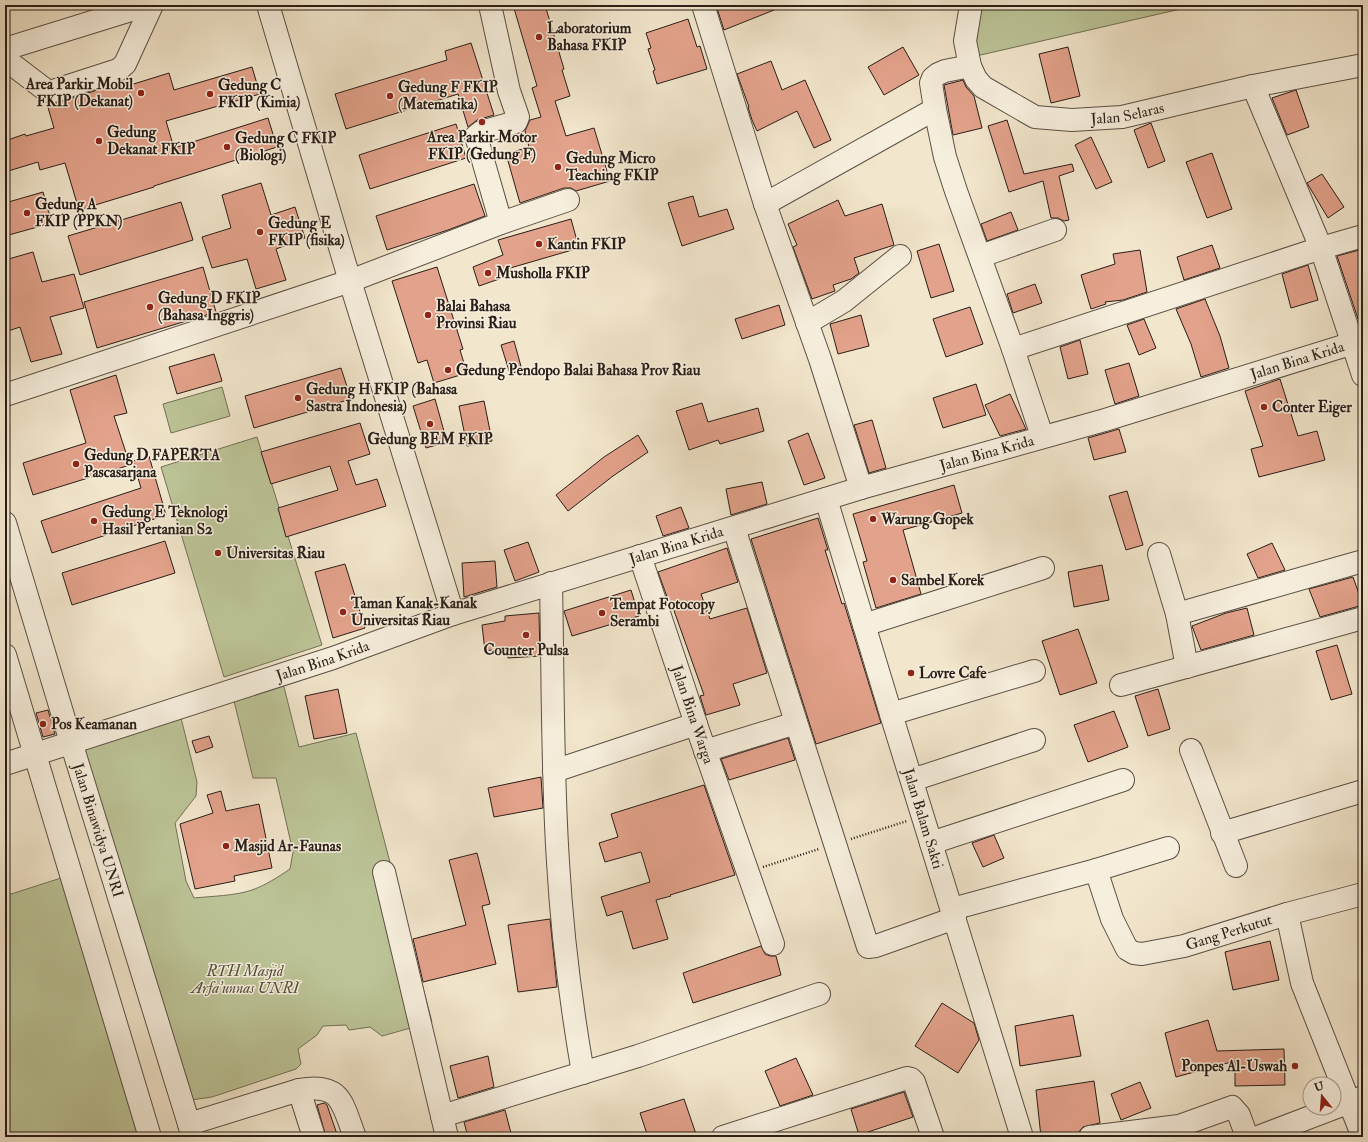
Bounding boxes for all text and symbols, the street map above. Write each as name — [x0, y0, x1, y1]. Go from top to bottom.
place label: Laboratorium Bahasa FKIP — [547, 19, 632, 55]
marker: Laboratorium Bahasa FKIP — [534, 32, 544, 42]
place label: Area Parkir Mobil FKIP (Dekanat) — [25, 75, 133, 111]
place label: Gedung C FKIP (Kimia) — [218, 76, 300, 112]
place label: Gedung F FKIP (Matematika) — [398, 78, 498, 114]
marker: Area Parkir Mobil FKIP (Dekanat) — [136, 88, 146, 98]
marker: Gedung C FKIP (Kimia) — [205, 89, 215, 99]
marker: Gedung F FKIP (Matematika) — [385, 91, 395, 101]
street label: Jalan Selaras — [1089, 98, 1166, 130]
marker: Area Parkir Motor FKIP (Gedung F) — [477, 117, 487, 127]
place label: Gedung Dekanat FKIP — [107, 123, 196, 159]
place label: Area Parkir Motor FKIP (Gedung F) — [426, 128, 537, 165]
place label: Gedung C FKIP (Biologi) — [235, 129, 336, 166]
marker: Gedung Dekanat FKIP — [94, 136, 104, 146]
marker: Gedung C FKIP (Biologi) — [222, 142, 232, 152]
place label: Gedung Micro Teaching FKIP — [565, 149, 659, 186]
marker: Gedung Micro Teaching FKIP — [553, 162, 563, 172]
place label: Gedung A FKIP (PPKN) — [35, 195, 123, 231]
marker: Gedung A FKIP (PPKN) — [22, 208, 32, 218]
place label: Gedung E FKIP (fisika) — [268, 214, 345, 250]
marker: Gedung E FKIP (fisika) — [255, 227, 265, 237]
place label: Kantin FKIP — [547, 235, 626, 254]
marker: Kantin FKIP — [534, 239, 544, 249]
place label: Musholla FKIP — [495, 264, 590, 283]
marker: Musholla FKIP — [483, 268, 493, 278]
place label: Gedung D FKIP (Bahasa Inggris) — [158, 289, 261, 326]
place label: Balai Bahasa Provinsi Riau — [436, 297, 517, 333]
marker: Gedung D FKIP (Bahasa Inggris) — [145, 302, 155, 312]
marker: Balai Bahasa Provinsi Riau — [423, 310, 433, 320]
street label: Jalan Bina Krida — [1247, 337, 1347, 386]
place label: Gedung Pendopo Balai Bahasa Prov Riau — [456, 361, 701, 381]
marker: Gedung Pendopo Balai Bahasa Prov Riau — [443, 365, 453, 375]
place label: Gedung H FKIP (Bahasa Sastra Indonesia) — [306, 380, 458, 416]
marker: Gedung H FKIP (Bahasa Sastra Indonesia) — [293, 393, 303, 403]
place label: Conter Eiger — [1272, 398, 1352, 418]
marker: Conter Eiger — [1259, 402, 1269, 412]
marker: Gedung BEM FKIP — [425, 419, 435, 429]
place label: Gedung BEM FKIP — [367, 430, 493, 450]
street label: Jalan Bina Krida — [936, 431, 1037, 477]
place label: Gedung D FAPERTA Pascasarjana — [84, 446, 221, 482]
marker: Gedung D FAPERTA Pascasarjana — [71, 459, 81, 469]
place label: Gedung E Teknologi Hasil Pertanian S2 — [102, 503, 228, 539]
place label: Warung Gopek — [880, 510, 974, 530]
marker: Warung Gopek — [868, 514, 878, 524]
marker: Gedung E Teknologi Hasil Pertanian S2 — [89, 516, 99, 526]
street label: Jalan Bina Krida — [626, 522, 726, 570]
place label: Universitas Riau — [226, 544, 325, 563]
marker: Universitas Riau — [213, 548, 223, 558]
place label: Sambel Korek — [901, 571, 985, 590]
marker: Sambel Korek — [888, 575, 898, 585]
place label: Taman Kanak-Kanak Universitas Riau — [350, 594, 478, 630]
place label: Tempat Fotocopy Serambi — [609, 595, 716, 631]
marker: Taman Kanak-Kanak Universitas Riau — [338, 607, 348, 617]
marker: Tempat Fotocopy Serambi — [597, 608, 607, 618]
marker: Counter Pulsa — [521, 630, 531, 640]
street label: Jalan Bina Krida — [273, 636, 373, 687]
place label: Counter Pulsa — [483, 641, 569, 660]
street label: Jalan Bina Warga — [666, 662, 718, 767]
place label: Lovre Cafe — [919, 664, 987, 683]
marker: Lovre Cafe — [906, 668, 916, 678]
place label: Pos Keamanan — [51, 715, 137, 734]
marker: Pos Keamanan — [38, 719, 48, 729]
street label: Jalan Binawidya UNRI — [67, 760, 127, 900]
street label: Jalan Balam Sakti — [897, 765, 947, 871]
place label: Masjid Ar-Faunas — [233, 837, 341, 856]
marker: Masjid Ar-Faunas — [221, 841, 231, 851]
street label: Gang Perkutut — [1183, 910, 1275, 955]
park label: RTH Masjid Arfa'unnas UNRI — [189, 962, 301, 998]
place label: Ponpes Al-Uswah — [1181, 1057, 1287, 1077]
marker: Ponpes Al-Uswah — [1290, 1061, 1300, 1071]
north arrow — [1302, 1076, 1342, 1116]
text: U — [1313, 1079, 1326, 1094]

